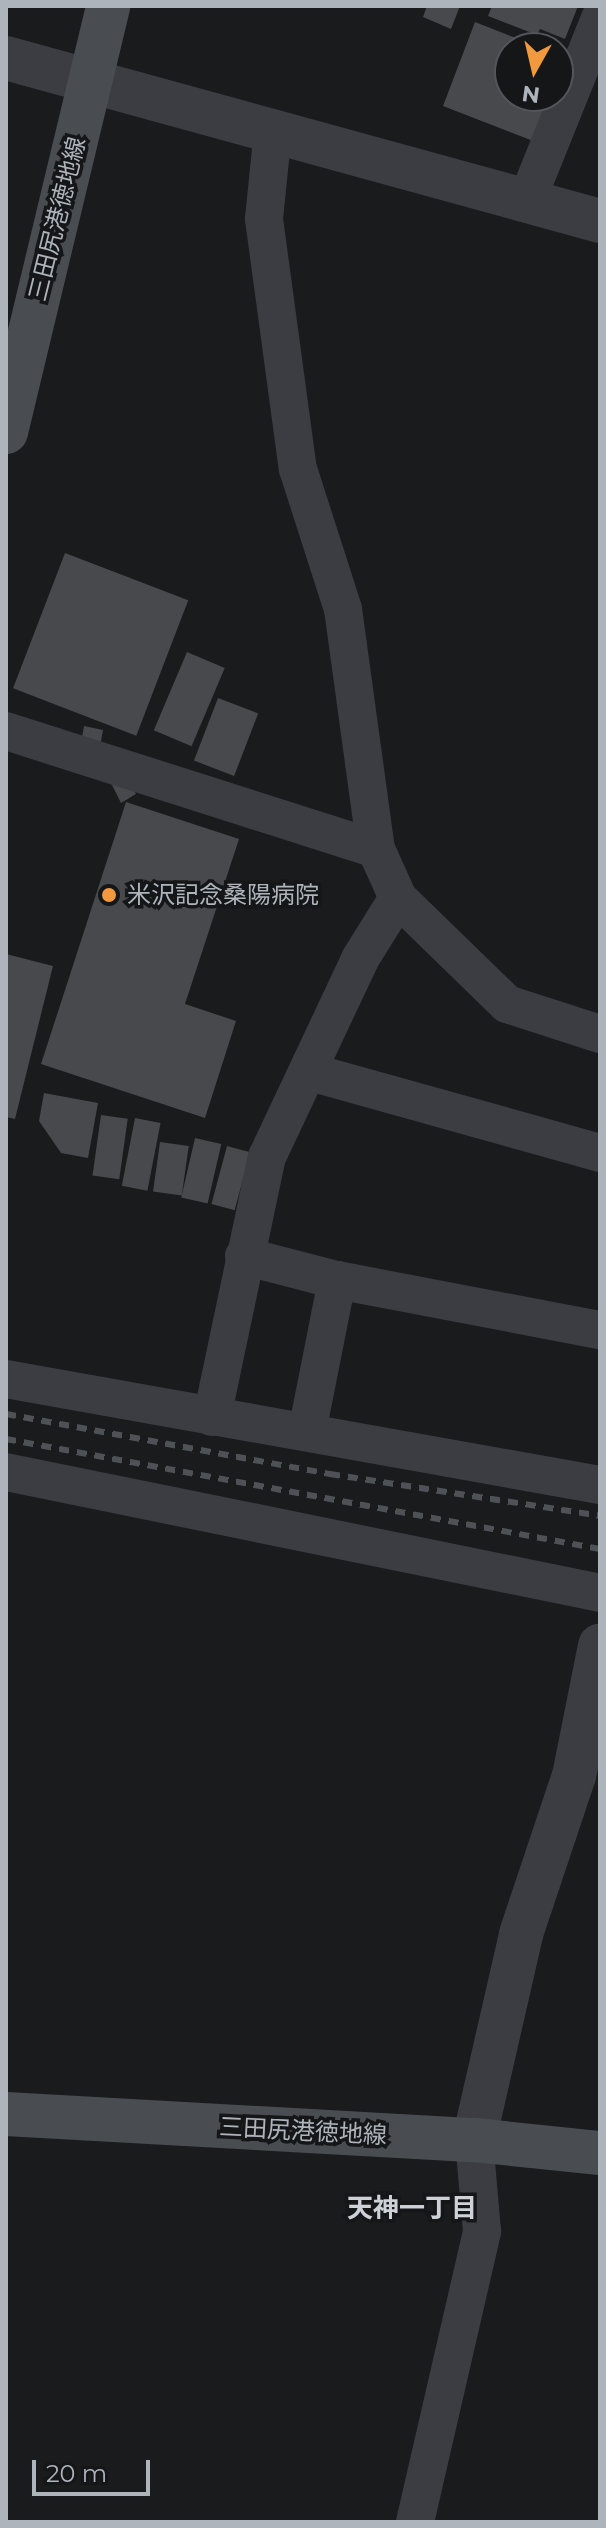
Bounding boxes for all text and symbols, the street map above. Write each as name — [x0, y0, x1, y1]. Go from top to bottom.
north arrow — [494, 32, 574, 112]
text: N — [520, 80, 542, 109]
street label: 三田尻港徳地線 — [23, 134, 91, 304]
place label: 米沢記念桑陽病院 — [127, 881, 319, 909]
marker: 米沢記念桑陽病院 — [98, 884, 120, 906]
street label: 三田尻港徳地線 — [218, 2112, 388, 2150]
district label: 天神一丁目 — [347, 2193, 477, 2225]
scale bar — [36, 2444, 154, 2494]
text: 20 m — [46, 2459, 107, 2488]

